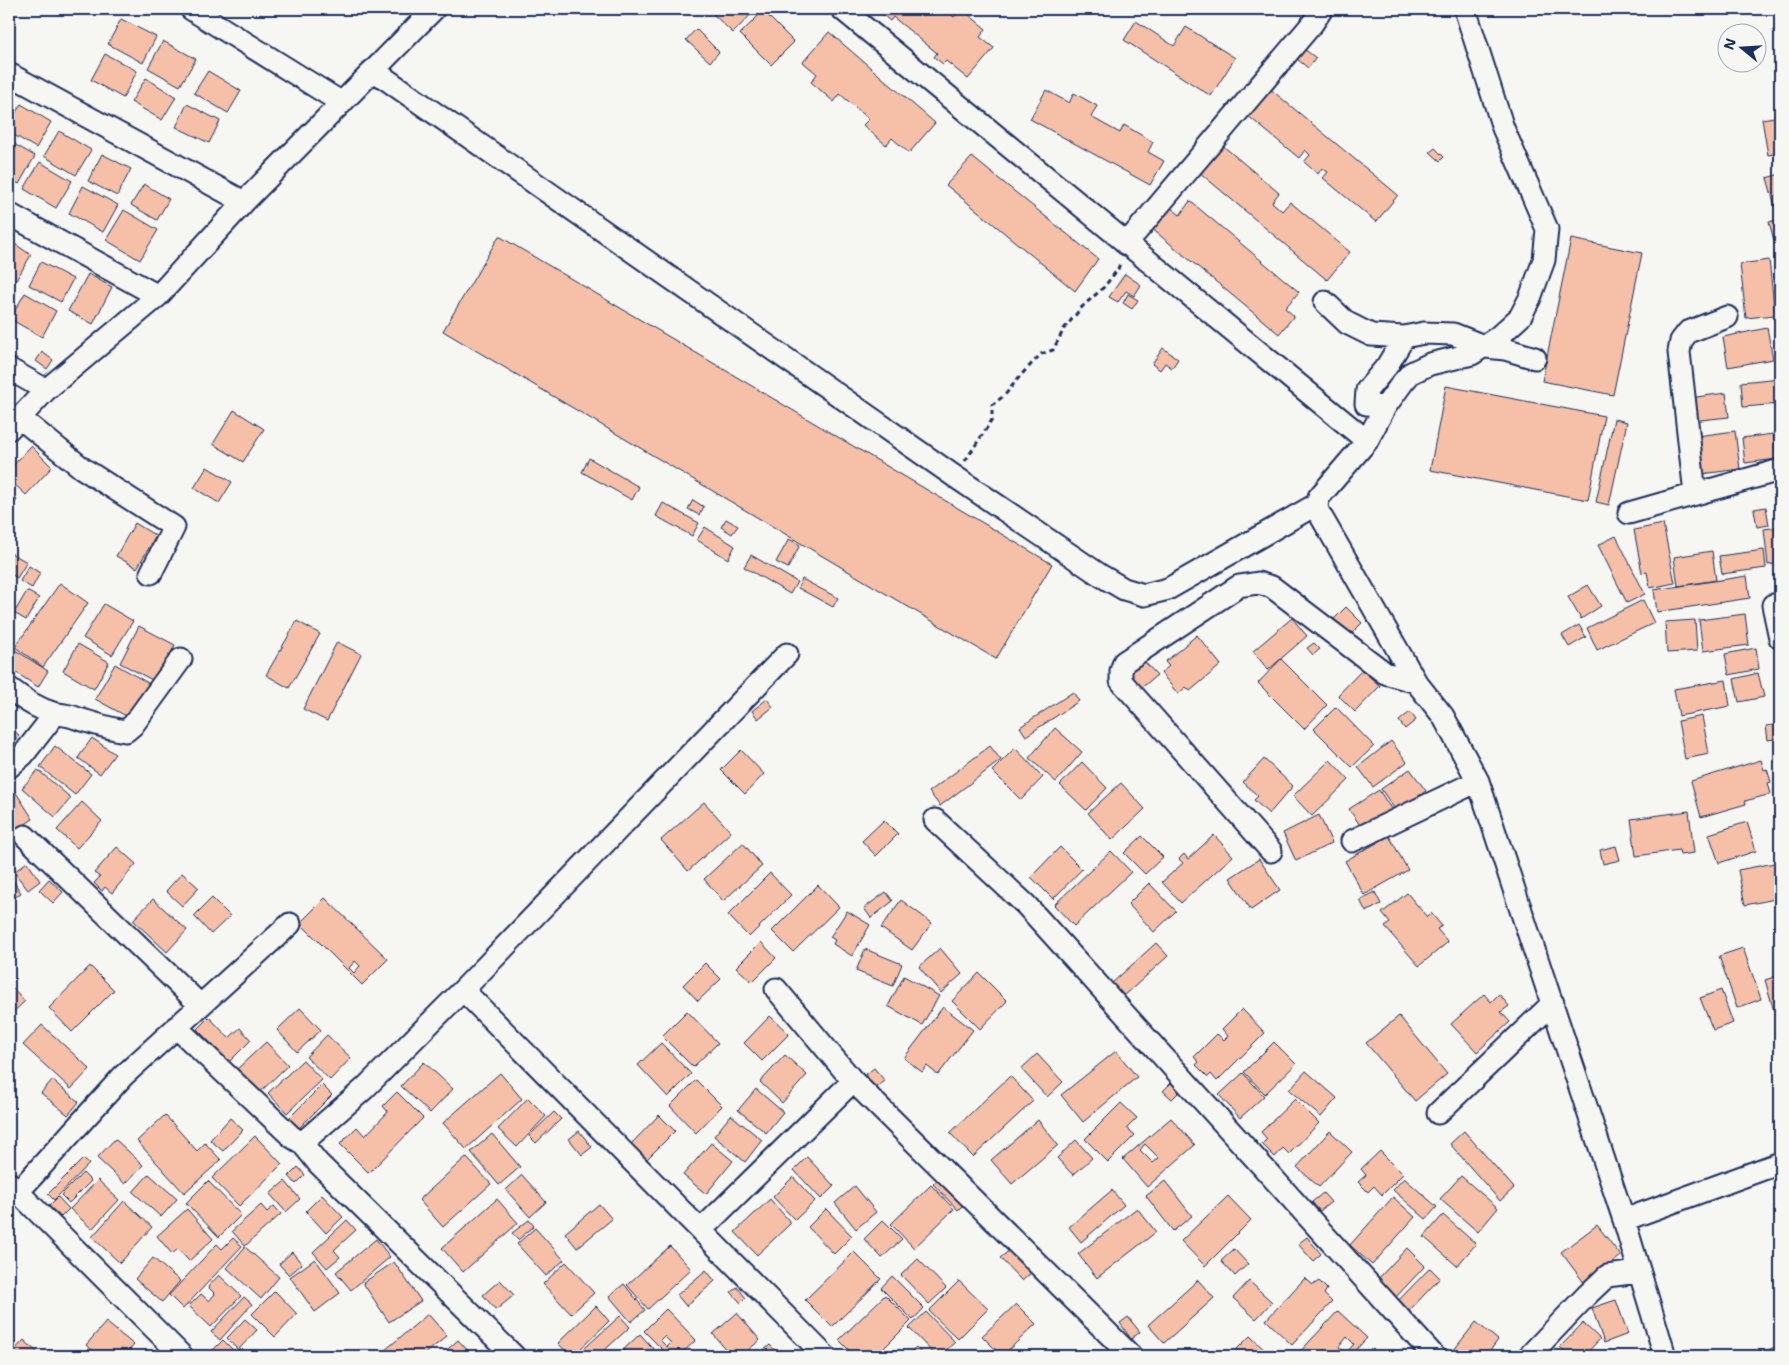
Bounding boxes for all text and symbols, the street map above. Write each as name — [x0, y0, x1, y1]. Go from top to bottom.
north arrow — [1716, 22, 1766, 72]
text: N — [1719, 36, 1740, 52]

